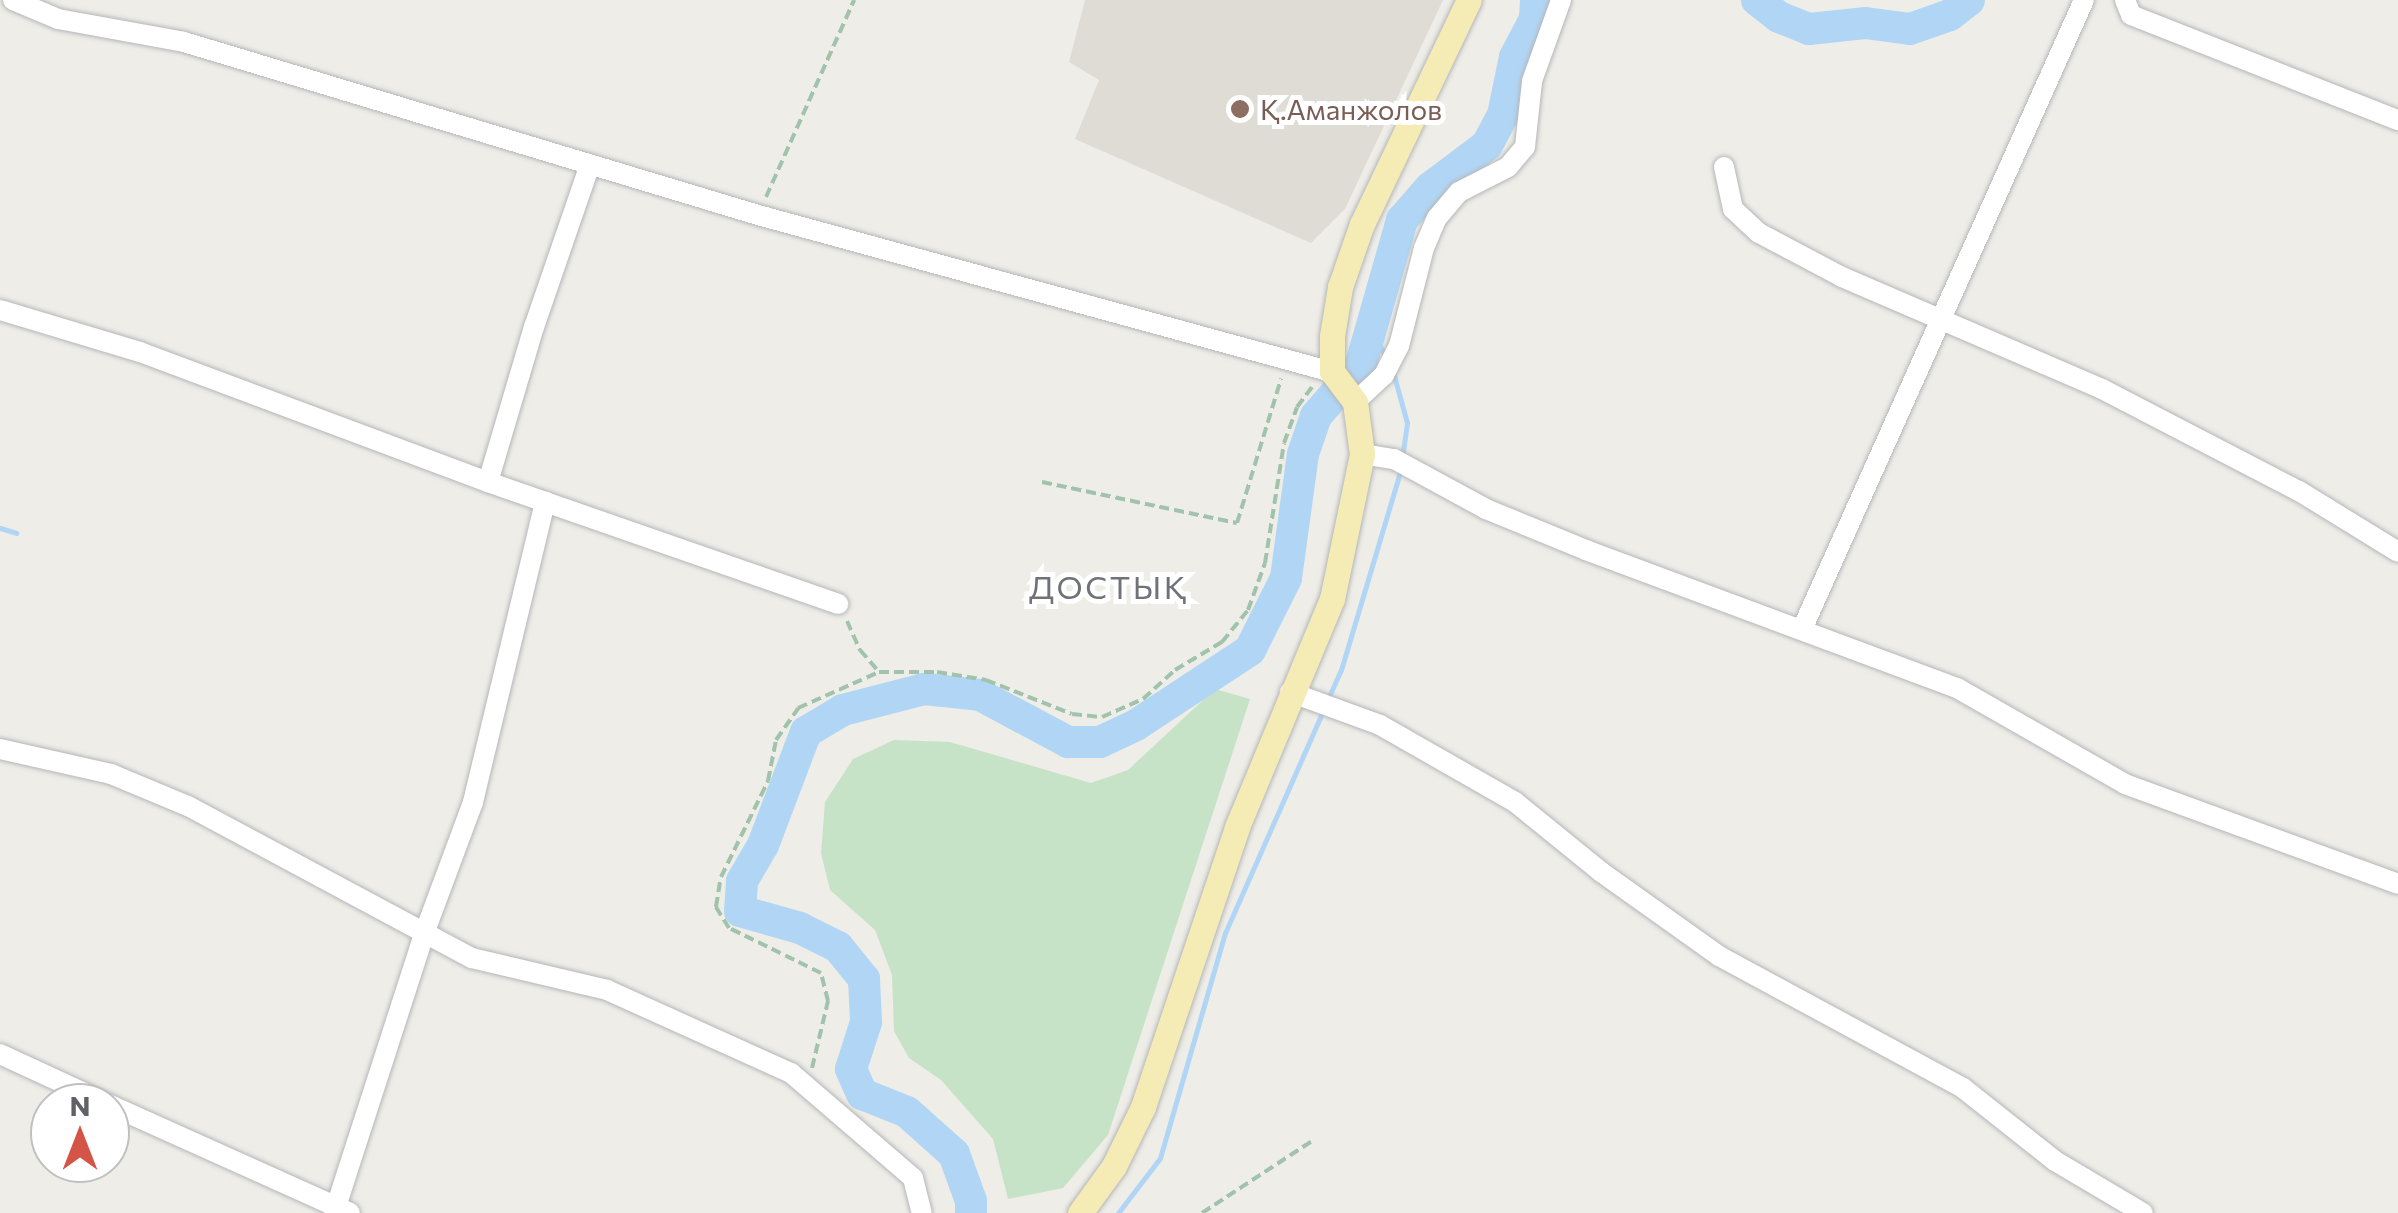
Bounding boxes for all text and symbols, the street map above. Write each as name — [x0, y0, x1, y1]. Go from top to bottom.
place label: Қ.Аманжолов — [1260, 92, 1442, 126]
marker: Қ.Аманжолов — [1229, 98, 1251, 120]
district label: ДОСТЫҚ — [1029, 567, 1189, 605]
north arrow — [30, 1083, 130, 1183]
text: N — [70, 1088, 91, 1122]

